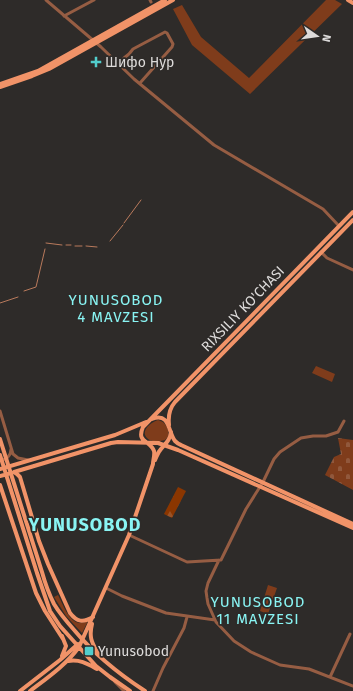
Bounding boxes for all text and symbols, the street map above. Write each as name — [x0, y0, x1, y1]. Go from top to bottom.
north arrow — [297, 16, 337, 56]
text: N — [319, 33, 333, 43]
place label: Шифо Нур — [105, 54, 174, 71]
marker: Шифо Нур — [90, 56, 102, 68]
street label: RIXSILIY KO'CHASI — [198, 263, 288, 355]
district label: YUNUSOBOD 4 MAVZESI — [69, 291, 163, 326]
district label: YUNUSOBOD — [28, 514, 141, 536]
district label: YUNUSOBOD 11 MAVZESI — [211, 593, 305, 628]
place label: Yunusobod — [98, 643, 169, 660]
marker: Yunusobod — [83, 645, 95, 657]

